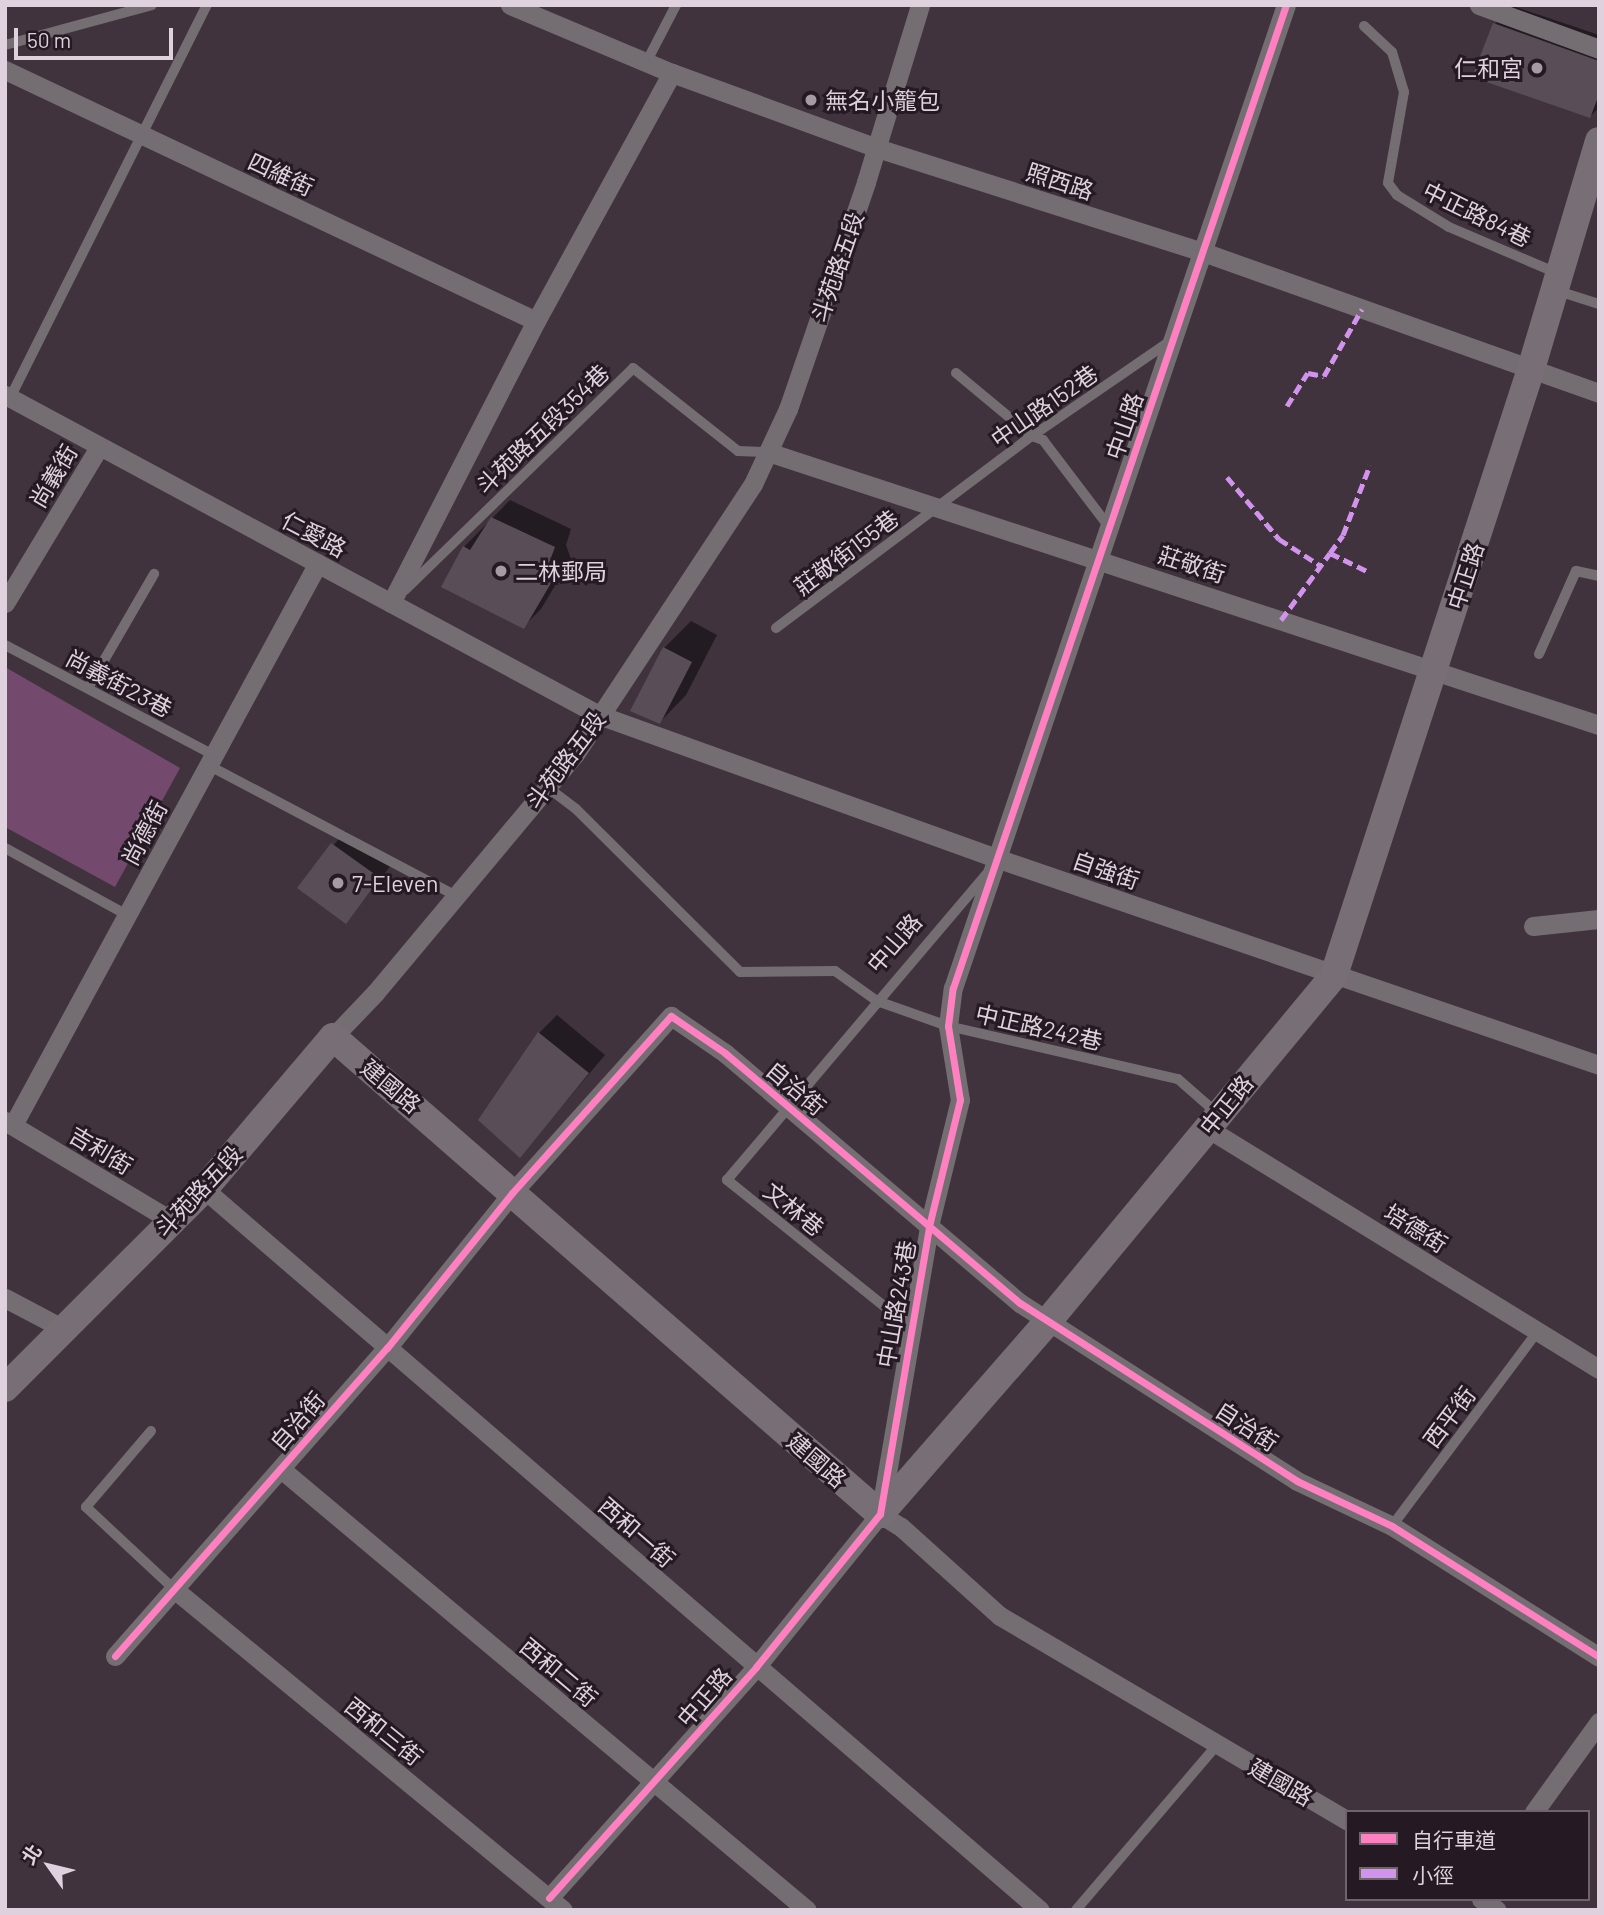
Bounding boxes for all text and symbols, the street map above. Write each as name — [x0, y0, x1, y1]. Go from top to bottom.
scale bar — [18, 14, 177, 58]
text: 50 m — [27, 27, 71, 52]
place label: 仁和宮 — [1454, 54, 1523, 82]
marker: 仁和宮 — [1529, 60, 1545, 76]
place label: 無名小籠包 — [825, 86, 940, 114]
marker: 無名小籠包 — [803, 92, 819, 108]
street label: 四維街 — [244, 147, 318, 201]
street label: 照西路 — [1023, 157, 1097, 205]
street label: 中正路84巷 — [1419, 176, 1535, 252]
street label: 斗苑路五段 — [805, 208, 869, 326]
street label: 斗苑路五段354巷 — [470, 359, 614, 499]
street label: 中山路152巷 — [985, 359, 1103, 453]
street label: 中山路 — [1100, 389, 1148, 463]
street label: 尚義街 — [23, 439, 83, 513]
street label: 莊敬街155巷 — [788, 504, 904, 600]
street label: 仁愛路 — [277, 506, 351, 562]
street label: 中正路 — [1441, 539, 1489, 613]
street label: 莊敬街 — [1155, 540, 1229, 588]
place label: 二林郵局 — [515, 557, 607, 585]
marker: 二林郵局 — [493, 563, 509, 579]
street label: 尚義街23巷 — [61, 644, 177, 722]
street label: 斗苑路五段 — [519, 706, 611, 814]
street label: 尚德街 — [116, 796, 172, 870]
street label: 自強街 — [1069, 846, 1143, 894]
place label: 7-Eleven — [352, 869, 438, 897]
marker: 7-Eleven — [330, 875, 346, 891]
street label: 中山路 — [861, 908, 927, 978]
street label: 中正路242巷 — [973, 999, 1105, 1055]
street label: 建國路 — [356, 1053, 426, 1119]
street label: 自治街 — [761, 1055, 831, 1121]
street label: 中正路 — [1194, 1070, 1258, 1140]
street label: 吉利街 — [64, 1120, 138, 1180]
street label: 斗苑路五段 — [149, 1140, 247, 1242]
street label: 文林巷 — [759, 1177, 829, 1241]
street label: 培德街 — [1379, 1198, 1453, 1258]
street label: 中山路243巷 — [871, 1238, 921, 1370]
street label: 西平街 — [1417, 1381, 1481, 1453]
street label: 自治街 — [264, 1386, 330, 1456]
street label: 自治街 — [1211, 1396, 1283, 1456]
street label: 建國路 — [782, 1427, 852, 1493]
street label: 西和一街 — [593, 1491, 681, 1573]
street label: 西和二街 — [515, 1632, 603, 1712]
street label: 中正路 — [671, 1662, 737, 1732]
street label: 西和三街 — [340, 1691, 428, 1771]
street label: 建國路 — [1244, 1753, 1318, 1811]
legend — [1345, 1810, 1590, 1901]
text: 自行車道 — [1412, 1827, 1496, 1852]
north arrow — [14, 1831, 84, 1901]
text: 北 — [16, 1840, 46, 1868]
text: 小徑 — [1412, 1862, 1454, 1887]

